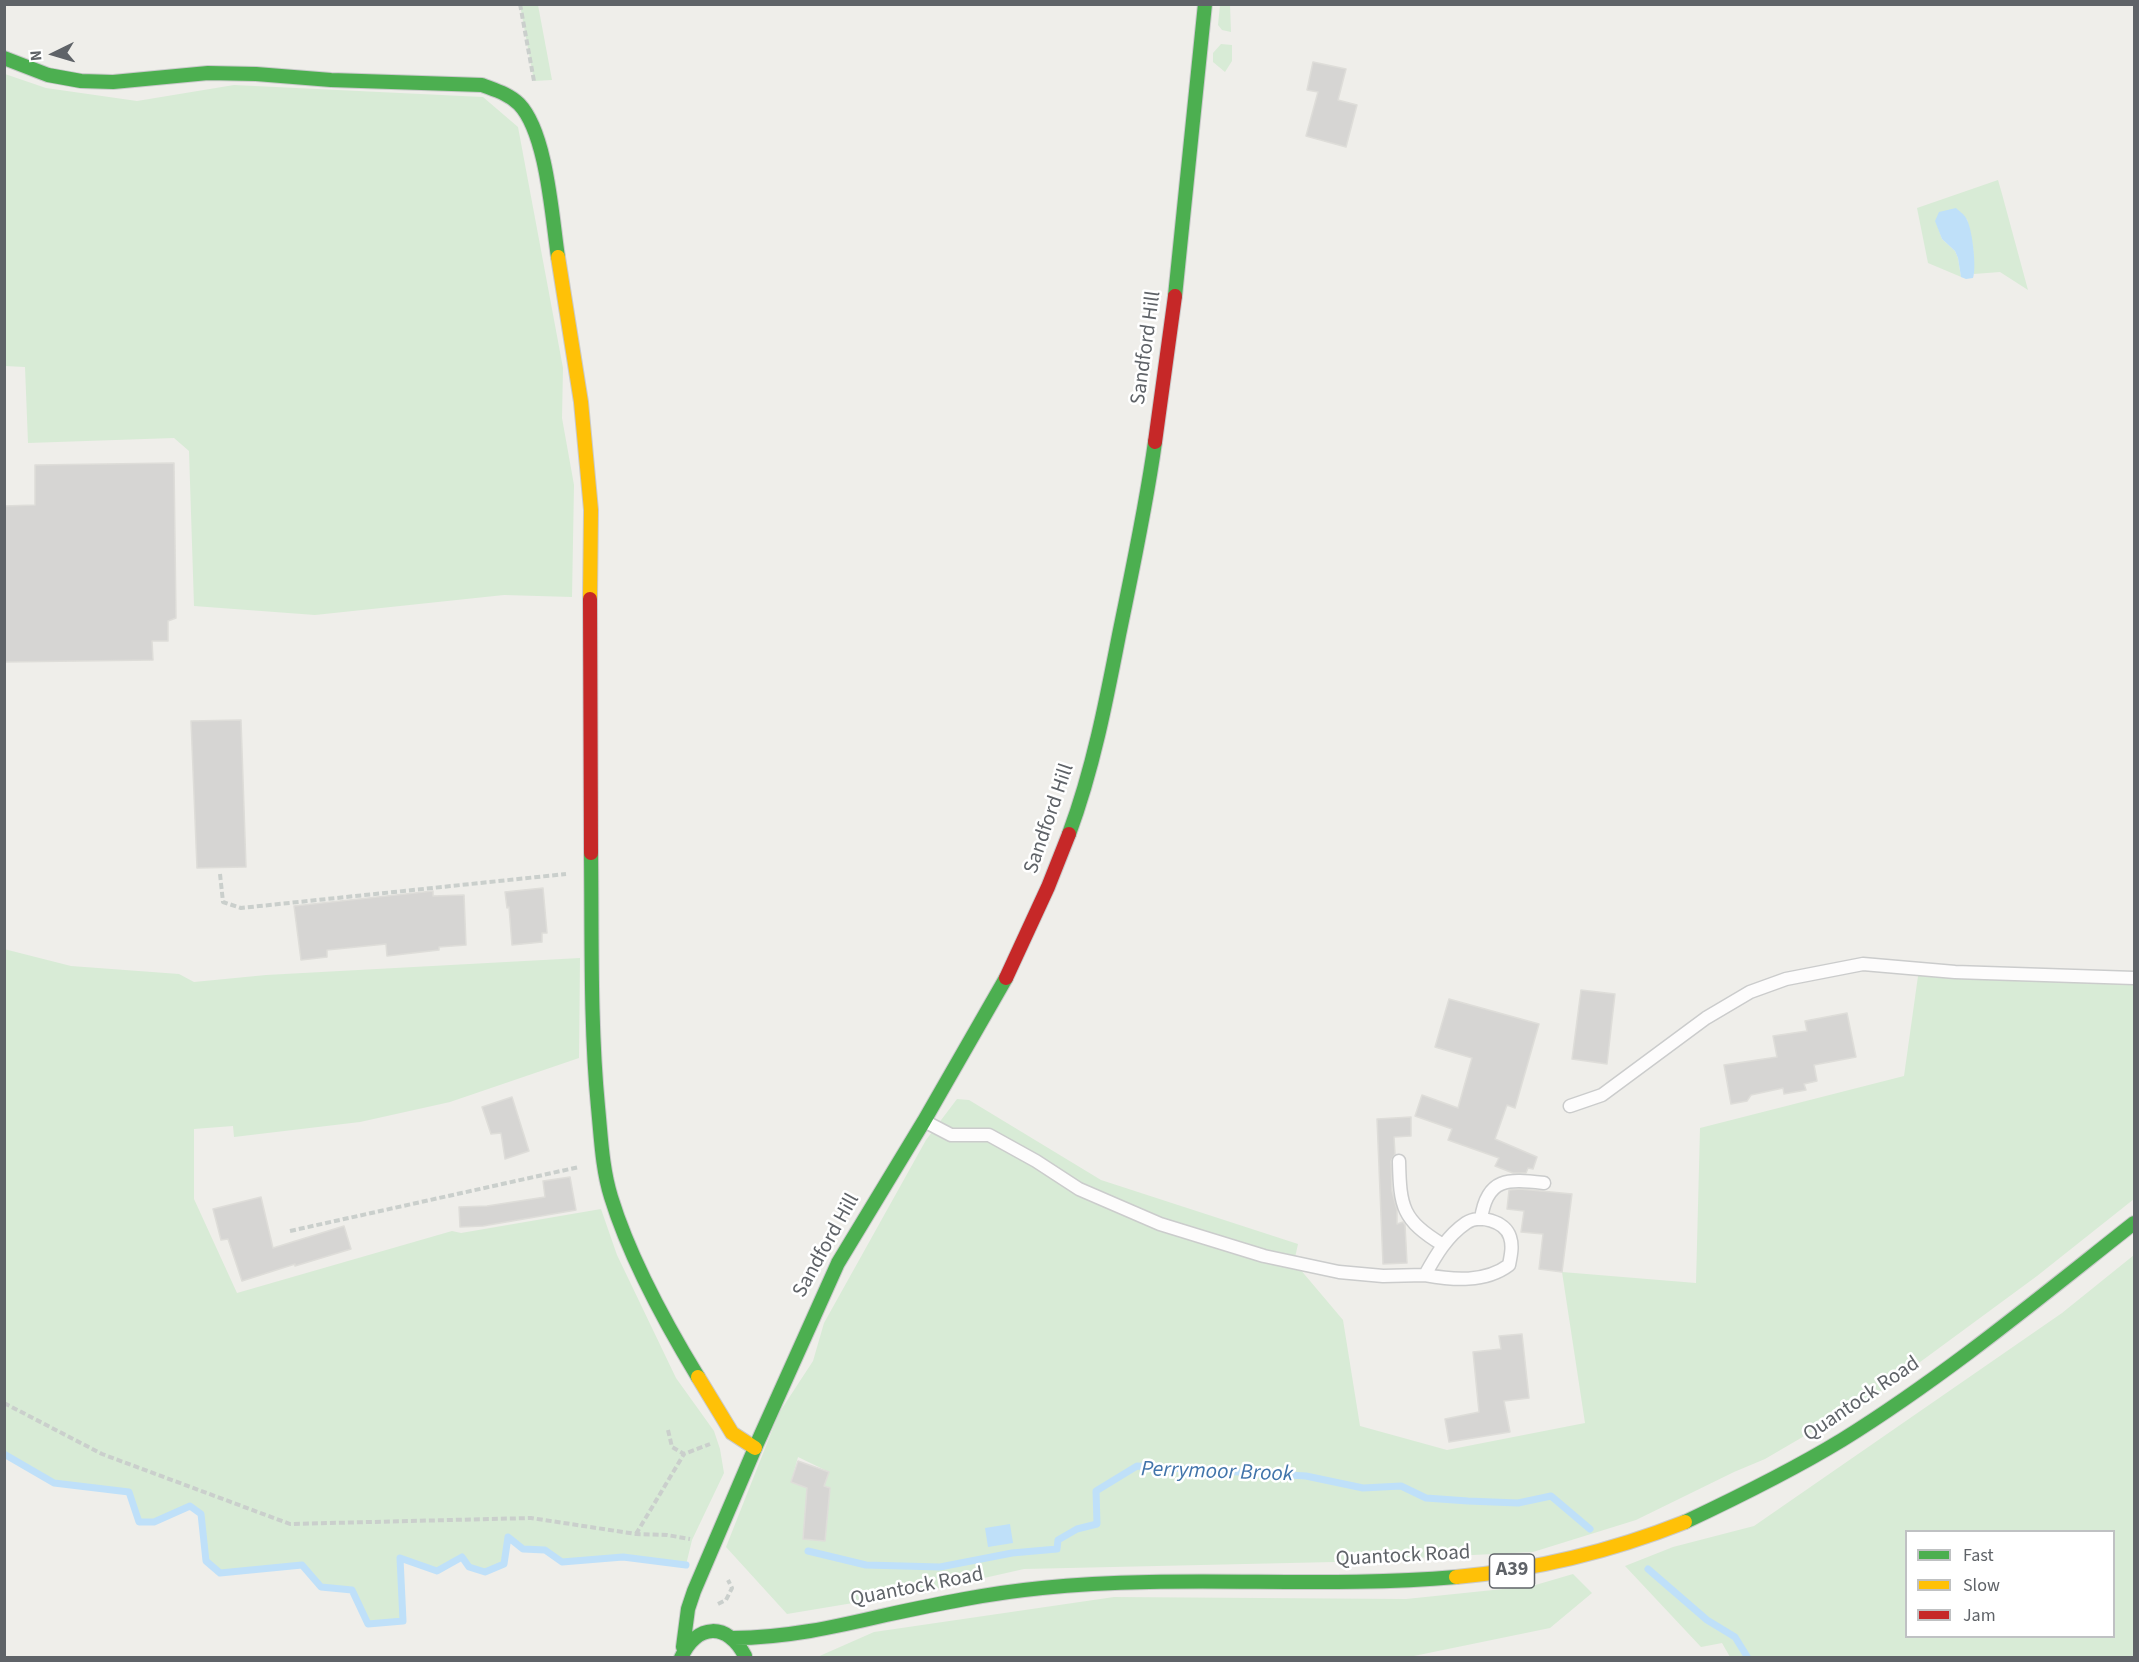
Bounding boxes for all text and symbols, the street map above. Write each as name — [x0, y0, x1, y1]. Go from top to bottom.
north arrow — [24, 24, 84, 84]
text: N — [25, 49, 47, 62]
street label: Sandford Hill — [1127, 289, 1167, 407]
street label: Sandford Hill — [1019, 761, 1081, 877]
street label: Sandford Hill — [788, 1190, 866, 1302]
street label: Quantock Road — [1799, 1352, 1925, 1448]
water label: Perrymoor Brook — [1140, 1457, 1294, 1489]
legend — [1905, 1530, 2115, 1638]
street label: Quantock Road — [1335, 1541, 1471, 1573]
text: Fast — [1963, 1543, 1994, 1568]
road number: A39 — [1490, 1554, 1534, 1588]
street label: Quantock Road — [848, 1563, 986, 1613]
text: Slow — [1963, 1573, 2000, 1598]
text: Jam — [1963, 1603, 1996, 1628]

